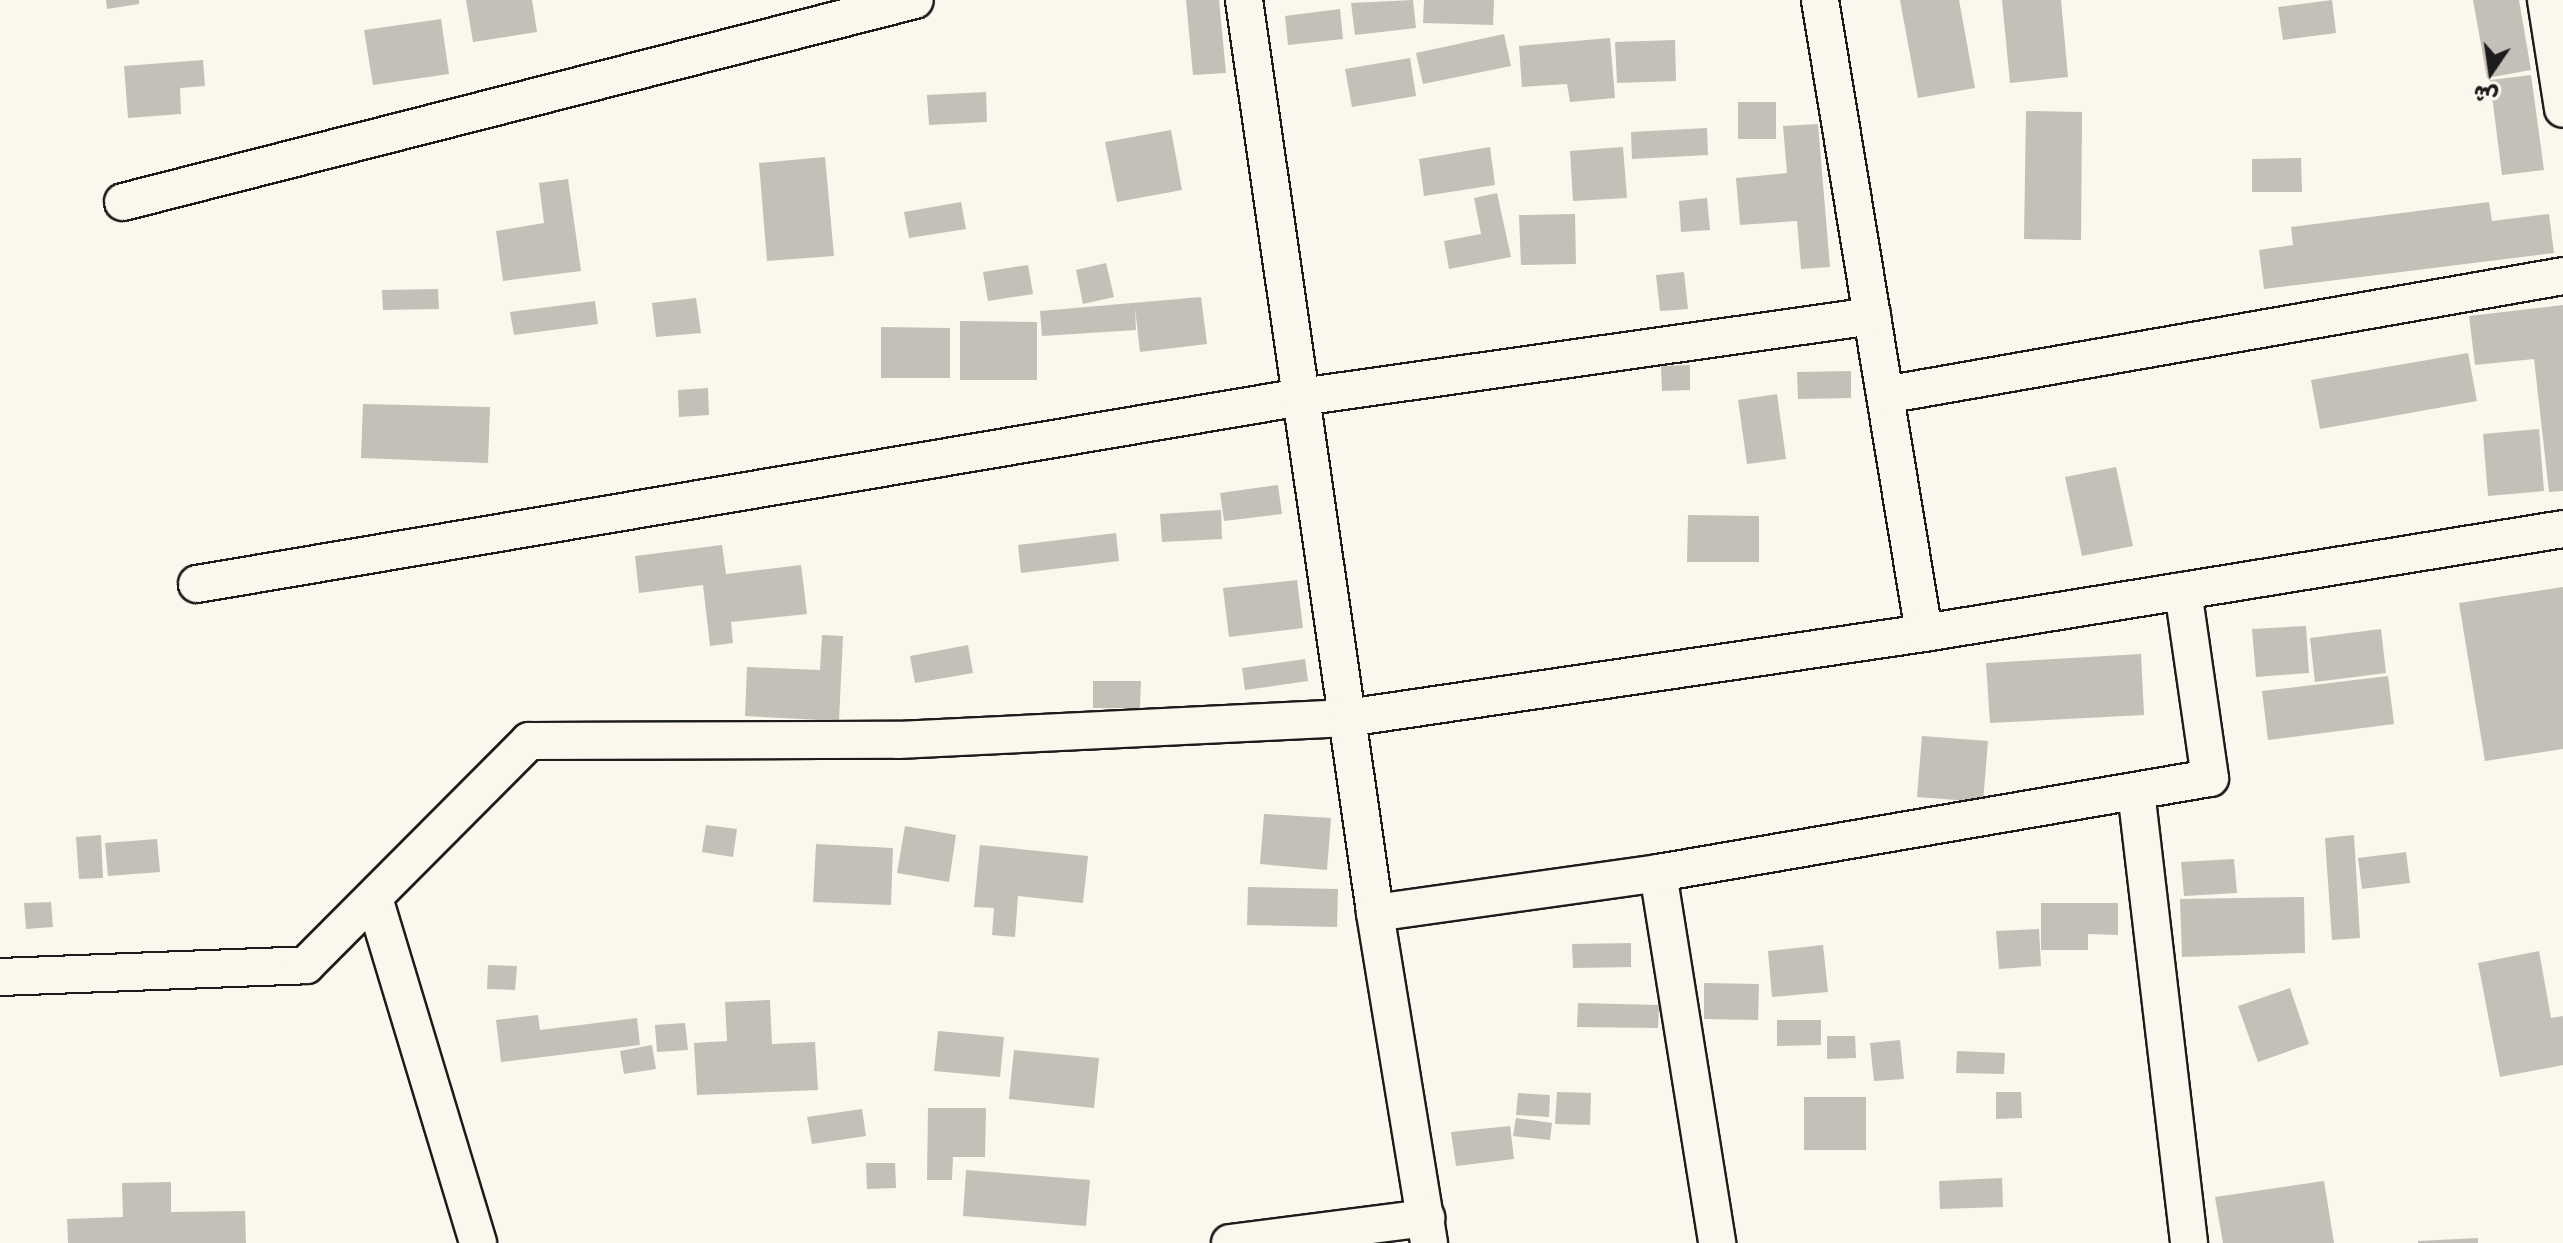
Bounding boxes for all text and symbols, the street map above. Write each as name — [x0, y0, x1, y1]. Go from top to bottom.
north arrow — [2451, 32, 2531, 112]
text: ش — [2471, 79, 2501, 112]

